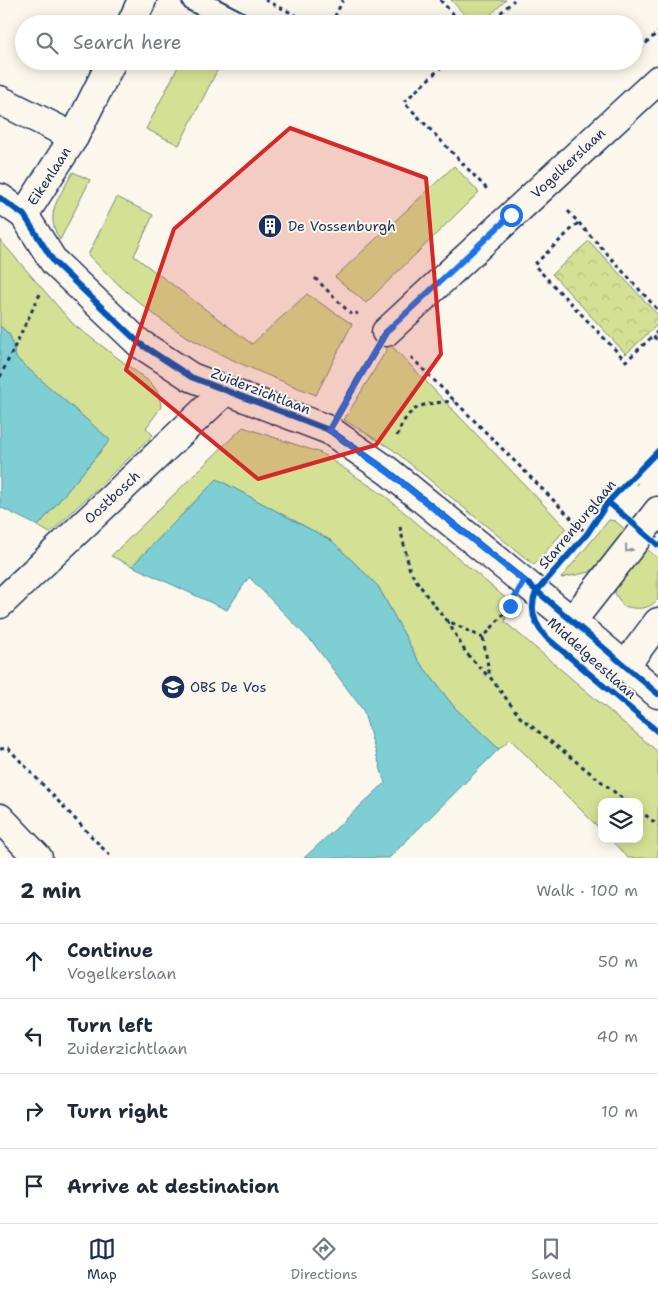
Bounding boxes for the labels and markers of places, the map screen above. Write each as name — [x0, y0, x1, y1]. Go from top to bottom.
building icon: De Vossenburgh — [257, 213, 283, 239]
place label: De Vossenburgh — [288, 217, 396, 235]
school or university icon: OBS De Vos — [160, 674, 186, 700]
place label: OBS De Vos — [190, 678, 266, 696]

